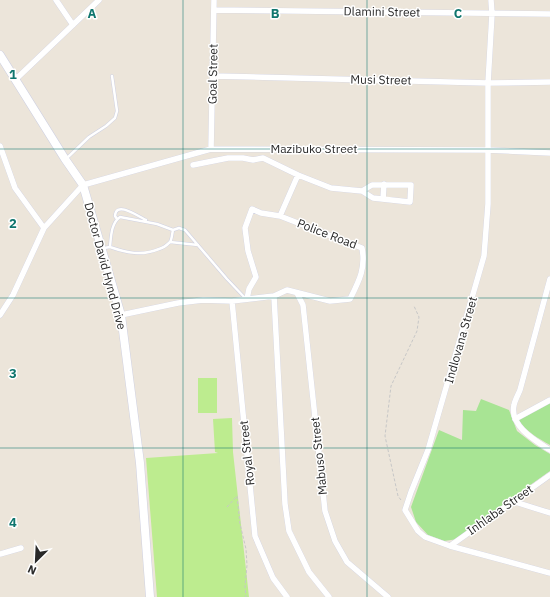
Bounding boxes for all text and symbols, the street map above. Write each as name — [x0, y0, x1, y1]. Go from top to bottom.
street label: Dlamini Street — [344, 3, 421, 20]
text: A — [88, 5, 97, 22]
text: B — [271, 5, 280, 22]
text: C — [454, 5, 463, 22]
street label: Goal Street — [204, 44, 221, 104]
text: 1 — [9, 66, 17, 83]
street label: Musi Street — [350, 71, 412, 88]
street label: Mazibuko Street — [270, 141, 358, 156]
street label: Doctor David Hynd Drive — [81, 201, 130, 331]
text: 2 — [9, 215, 17, 232]
street label: Police Road — [295, 215, 359, 252]
street label: Indlovana Street — [441, 295, 480, 385]
text: 3 — [9, 365, 17, 382]
street label: Mabuso Street — [307, 416, 330, 496]
street label: Royal Street — [236, 420, 257, 486]
street label: Inhlaba Street — [464, 481, 536, 538]
text: 4 — [9, 514, 17, 531]
north arrow — [16, 541, 56, 581]
text: N — [25, 562, 38, 578]

